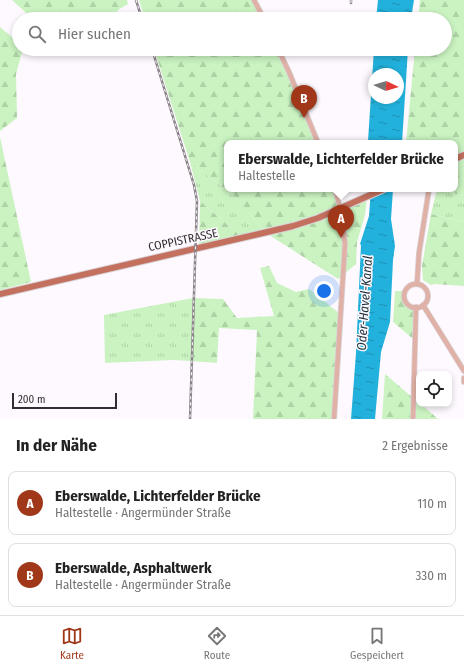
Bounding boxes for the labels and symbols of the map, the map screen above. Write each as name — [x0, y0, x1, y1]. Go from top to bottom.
north arrow — [368, 68, 404, 104]
pin: B — [291, 85, 317, 118]
pin: A — [328, 205, 354, 238]
street label: COPPISTRASSE — [147, 226, 219, 254]
water label: Oder-Havel-Kanal — [354, 255, 375, 351]
your location — [314, 281, 334, 301]
scale bar — [12, 391, 117, 410]

